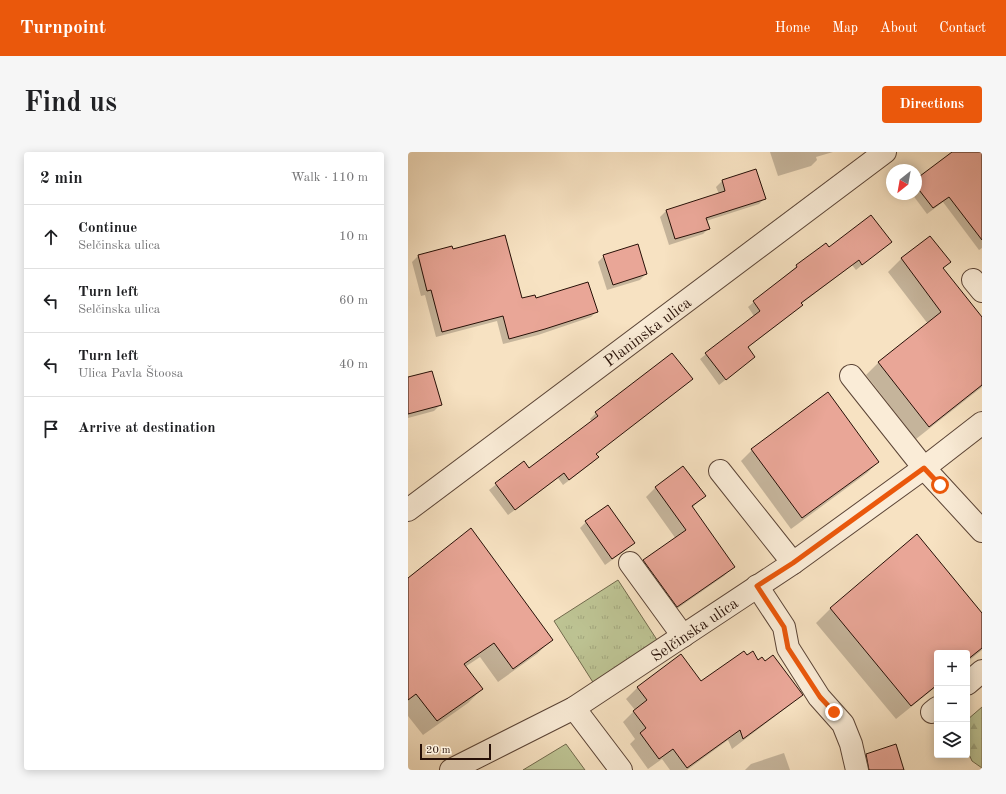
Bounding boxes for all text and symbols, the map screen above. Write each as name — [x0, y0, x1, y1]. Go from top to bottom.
text: Turnpoint — [20, 19, 106, 38]
text: Home — [775, 21, 810, 35]
text: Map — [832, 21, 858, 35]
text: About — [880, 21, 917, 35]
text: Contact — [939, 21, 986, 35]
button: Directions — [882, 86, 982, 123]
text: Find us — [24, 90, 117, 118]
north arrow — [886, 164, 922, 200]
text: 2 min — [40, 170, 83, 187]
text: Walk · 110 m — [291, 171, 368, 184]
text: Continue — [78, 221, 137, 236]
icon: ahead — [40, 226, 62, 248]
text: 10 m — [339, 230, 368, 243]
text: Selčinska ulica — [78, 239, 160, 252]
text: Turn left — [78, 285, 138, 300]
icon: left — [40, 290, 62, 312]
text: 60 m — [339, 294, 368, 307]
street label: Planinska ulica — [602, 295, 695, 370]
text: Selčinska ulica — [78, 303, 160, 316]
text: Turn left — [78, 349, 138, 364]
icon: left — [40, 354, 62, 376]
text: 40 m — [339, 358, 368, 371]
text: Ulica Pavla Štoosa — [78, 367, 183, 380]
icon: arrive — [40, 418, 62, 440]
text: Arrive at destination — [78, 421, 216, 436]
route start — [931, 476, 949, 494]
street label: Selčinska ulica — [649, 596, 742, 666]
map controls — [934, 650, 970, 758]
button: + — [934, 650, 970, 686]
button: − — [934, 686, 970, 722]
route end — [825, 703, 843, 721]
button: layers — [934, 722, 970, 758]
scale bar — [420, 742, 491, 761]
text: 20 m — [426, 745, 451, 756]

